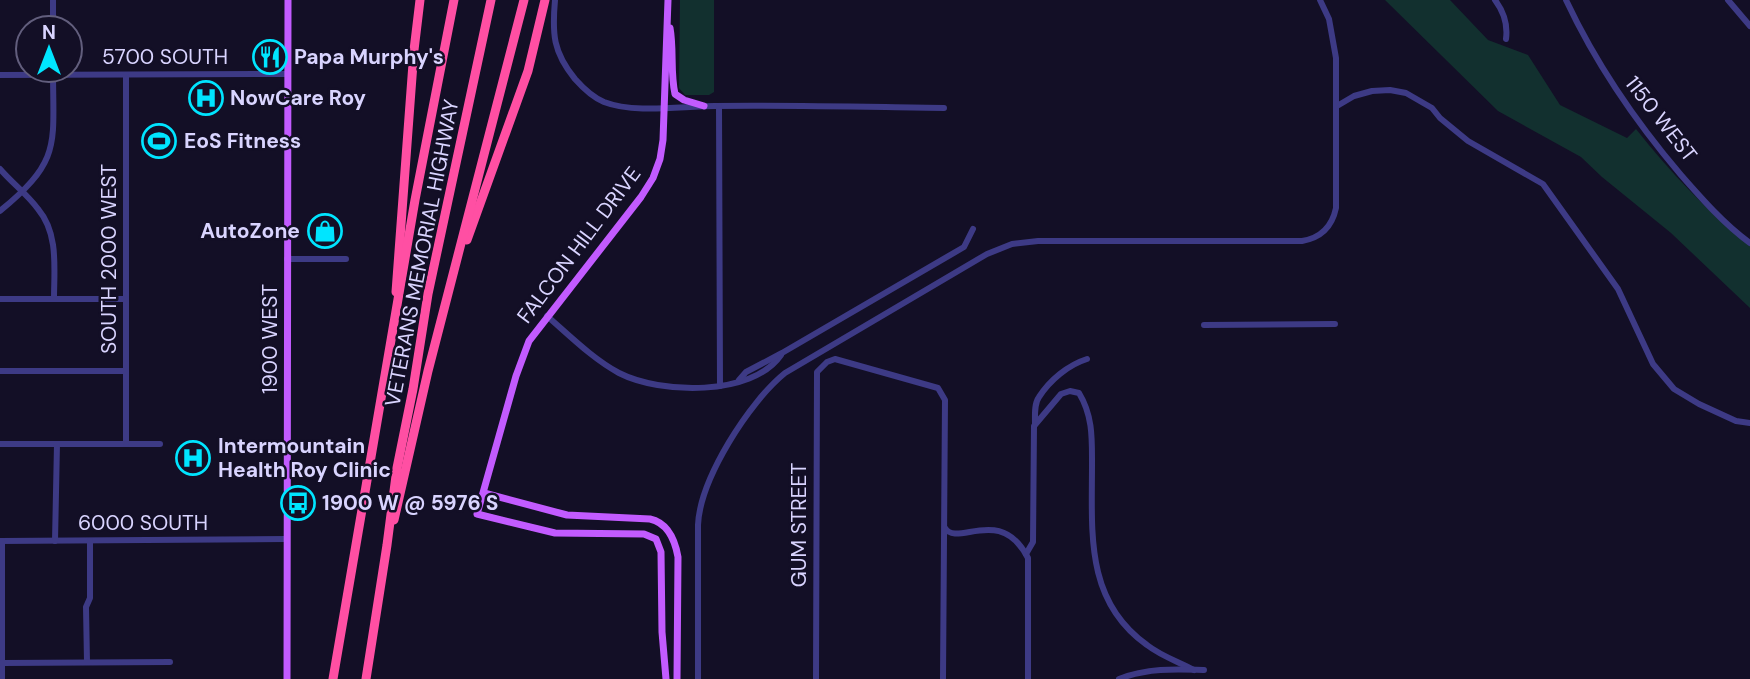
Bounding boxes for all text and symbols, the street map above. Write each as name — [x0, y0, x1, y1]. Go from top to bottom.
north arrow — [14, 14, 84, 84]
text: N — [42, 20, 56, 45]
restaurant icon: Papa Murphy's — [251, 38, 289, 76]
street label: 5700 SOUTH — [102, 43, 228, 71]
place label: Papa Murphy's — [294, 43, 444, 71]
street label: 1150 WEST — [1619, 70, 1703, 168]
hospital icon: NowCare Roy — [187, 79, 225, 117]
place label: NowCare Roy — [230, 84, 366, 112]
street label: VETERANS MEMORIAL HIGHWAY — [378, 97, 466, 409]
sports icon: EoS Fitness — [140, 122, 178, 160]
place label: EoS Fitness — [184, 127, 301, 155]
street label: FALCON HILL DRIVE — [511, 161, 647, 329]
street label: SOUTH 2000 WEST — [95, 164, 123, 354]
shop icon: AutoZone — [306, 212, 344, 250]
place label: AutoZone — [200, 217, 300, 245]
street label: 1900 WEST — [256, 284, 284, 394]
place label: Intermountain Health Roy Clinic — [218, 432, 391, 484]
hospital icon: Intermountain Health Roy Clinic — [174, 439, 212, 477]
street label: GUM STREET — [785, 463, 813, 587]
bus stop icon: 1900 W @ 5976 S — [279, 484, 317, 522]
place label: 1900 W @ 5976 S — [322, 489, 498, 517]
street label: 6000 SOUTH — [78, 509, 208, 537]

